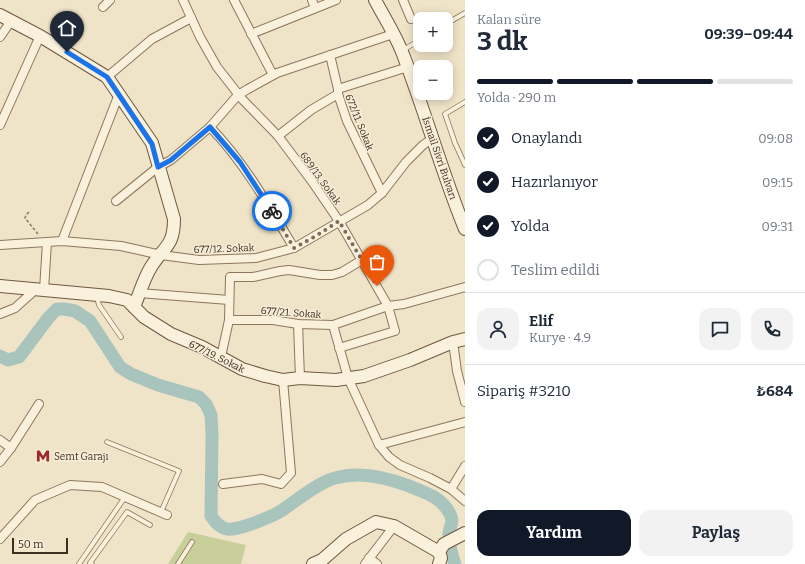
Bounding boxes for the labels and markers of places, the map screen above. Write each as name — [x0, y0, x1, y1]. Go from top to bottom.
pin — [50, 11, 84, 52]
pin — [360, 245, 394, 286]
metro station icon: Semt Garajı — [35, 448, 51, 464]
place label: Semt Garajı — [54, 451, 108, 463]

